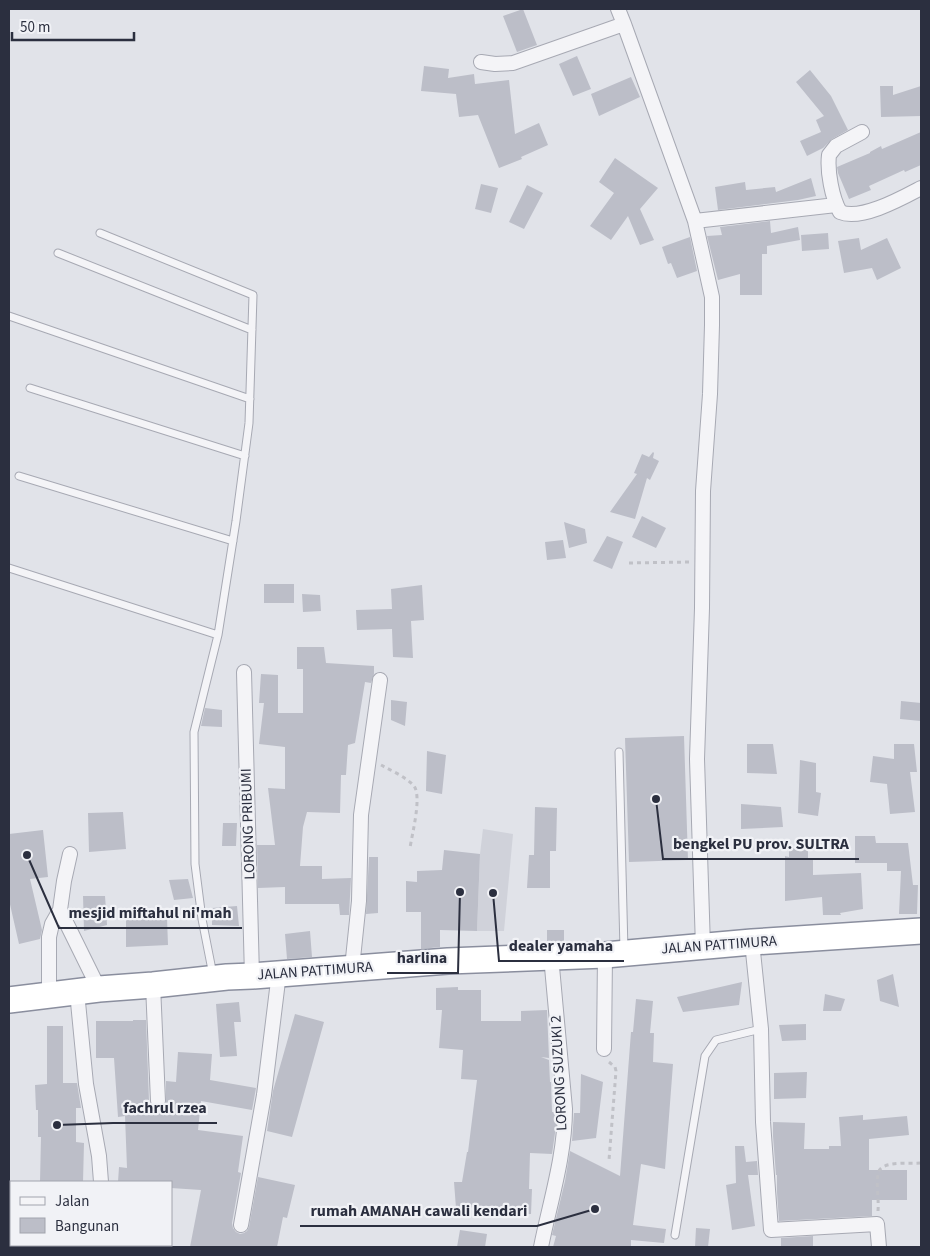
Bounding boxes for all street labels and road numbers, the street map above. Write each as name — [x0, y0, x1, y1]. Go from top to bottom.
street label: LORONG PRIBUMI — [236, 768, 260, 880]
street label: JALAN PATTIMURA — [660, 930, 778, 960]
street label: JALAN PATTIMURA — [256, 956, 374, 986]
street label: LORONG SUZUKI 2 — [545, 1015, 573, 1131]

